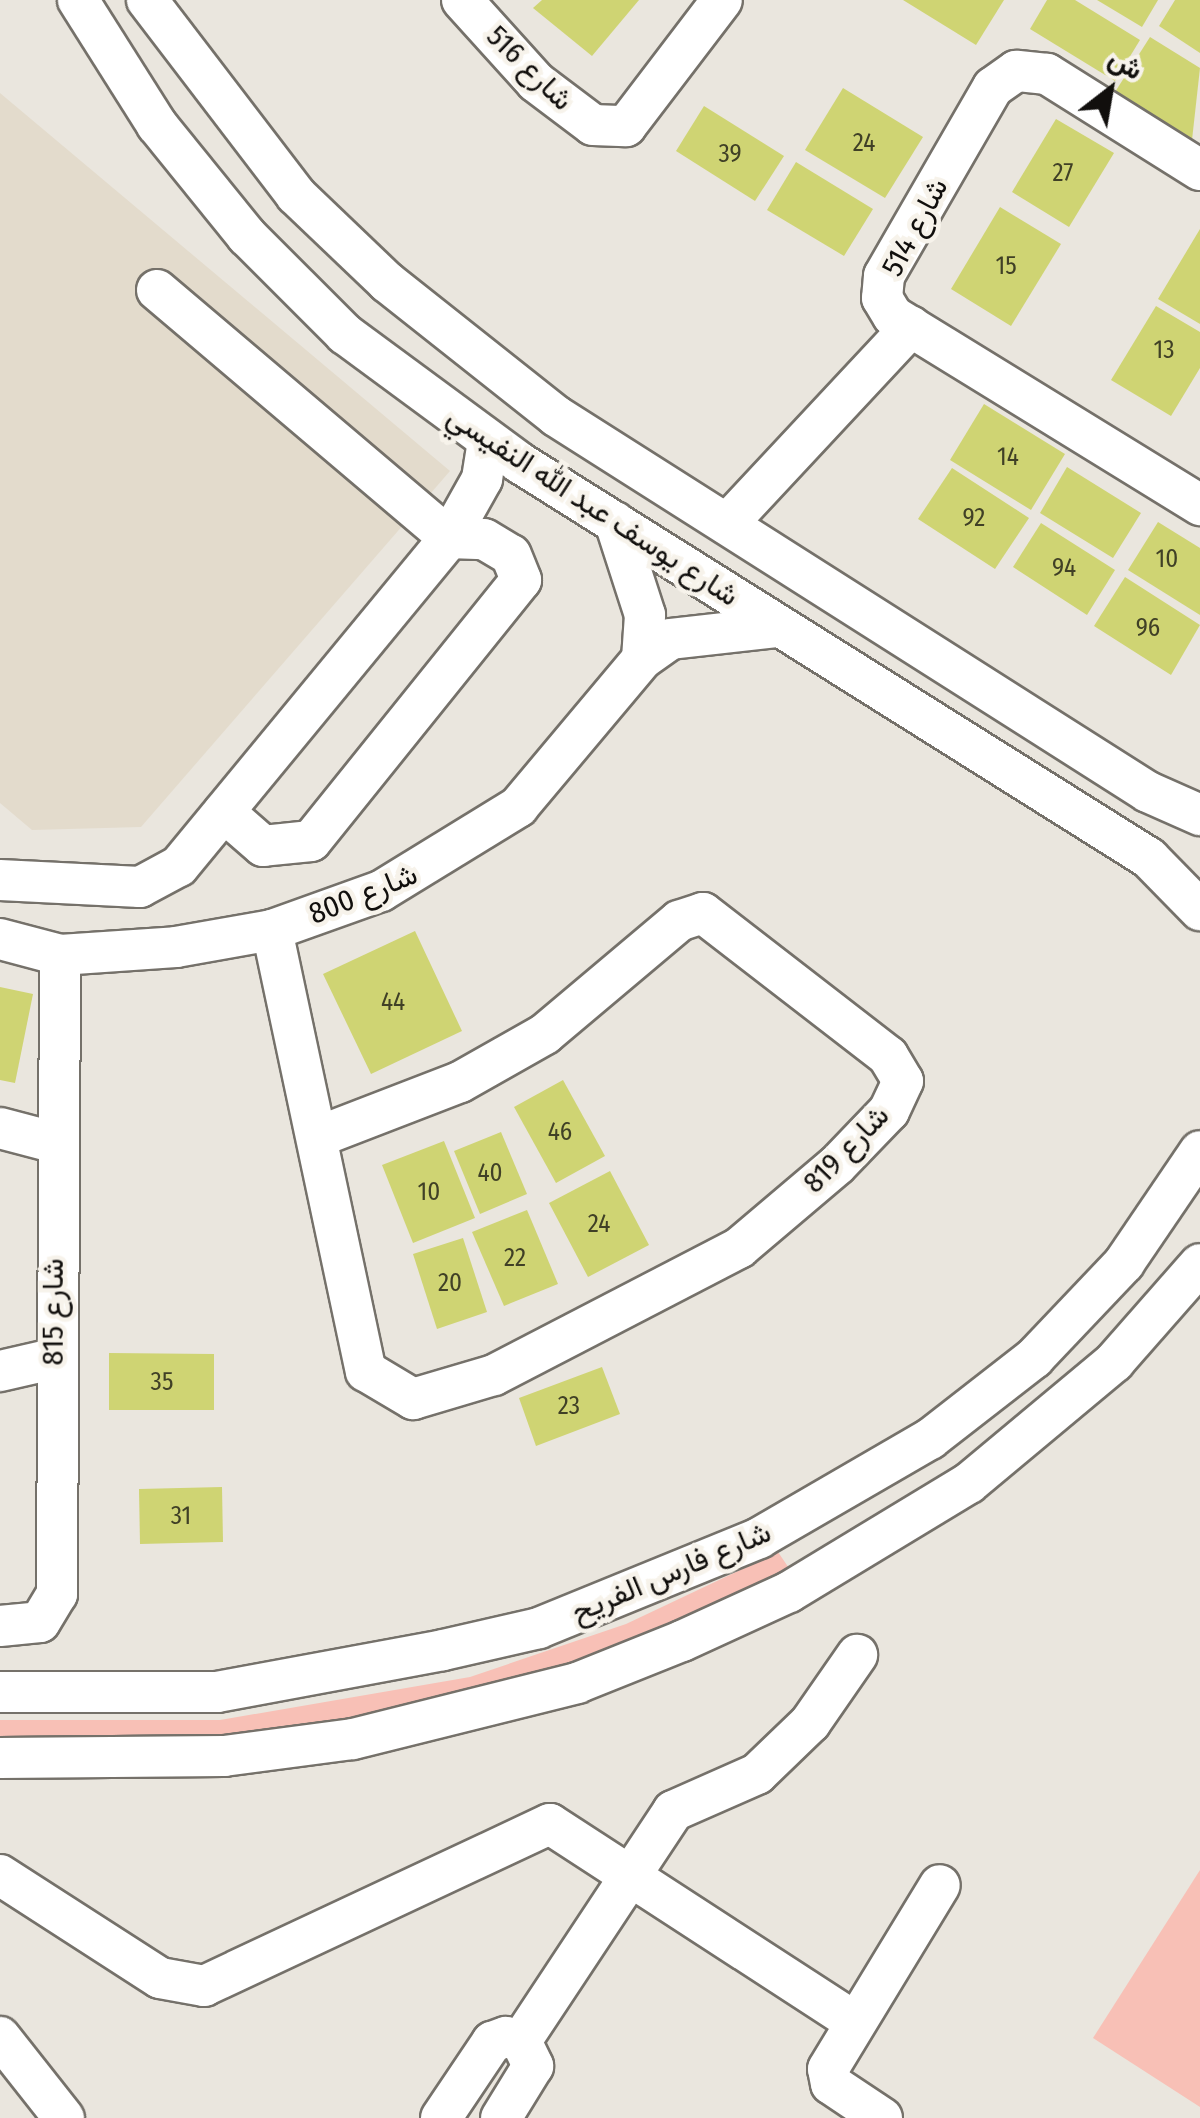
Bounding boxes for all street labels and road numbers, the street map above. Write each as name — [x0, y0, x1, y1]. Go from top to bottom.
street label: شارع 516 — [479, 18, 581, 118]
street label: شارع 514 — [874, 172, 956, 282]
street label: شارع يوسف عبد الله النفيسي — [440, 398, 746, 614]
street label: شارع 800 — [304, 856, 422, 932]
street label: شارع 819 — [796, 1098, 896, 1200]
street label: شارع 815 — [35, 1258, 71, 1366]
street label: شارع فارس الفريح — [566, 1514, 776, 1630]

